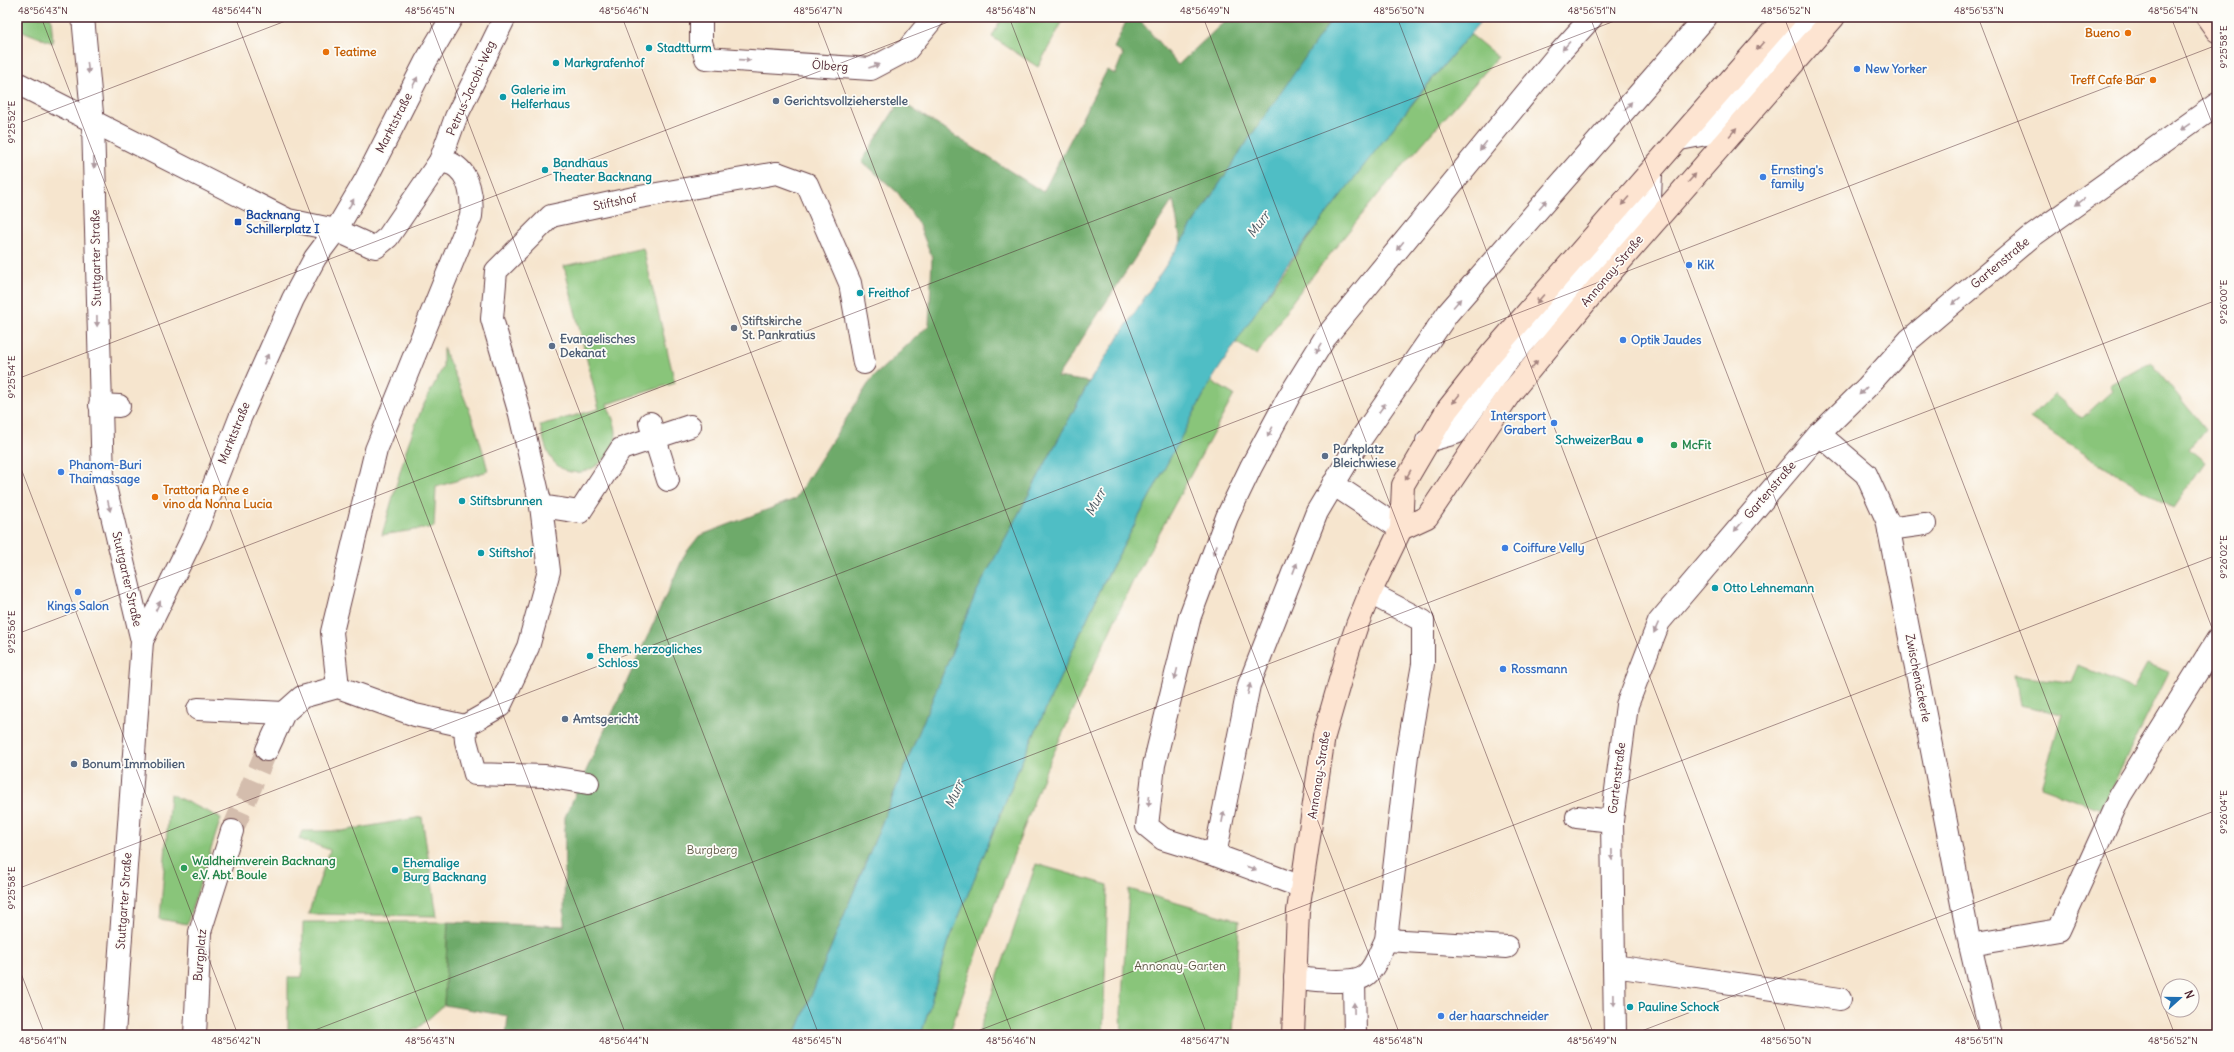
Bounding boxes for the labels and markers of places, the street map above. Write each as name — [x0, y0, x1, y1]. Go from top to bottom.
place label: Bueno — [2085, 25, 2120, 40]
marker: Bueno — [2123, 28, 2133, 38]
place label: Stadtturm — [657, 40, 712, 55]
marker: Stadtturm — [644, 43, 654, 53]
place label: Teatime — [334, 44, 377, 59]
marker: Teatime — [321, 47, 331, 57]
place label: Markgrafenhof — [564, 55, 645, 71]
marker: Markgrafenhof — [551, 58, 561, 68]
place label: New Yorker — [1865, 61, 1927, 76]
marker: New Yorker — [1852, 64, 1862, 74]
place label: Treff Cafe Bar — [2071, 72, 2145, 87]
marker: Treff Cafe Bar — [2148, 75, 2158, 85]
place label: Galerie im Helferhaus — [511, 82, 570, 111]
marker: Galerie im Helferhaus — [498, 92, 508, 102]
place label: Gerichtsvollzieherstelle — [784, 93, 908, 108]
marker: Gerichtsvollzieherstelle — [771, 96, 781, 106]
place label: Bandhaus Theater Backnang — [553, 155, 652, 185]
place label: Ernsting's family — [1770, 162, 1824, 192]
marker: Bandhaus Theater Backnang — [540, 165, 550, 175]
marker: Ernsting's family — [1758, 172, 1768, 182]
place label: Backnang Schillerplatz I — [246, 207, 320, 237]
marker: Backnang Schillerplatz I — [233, 217, 243, 227]
place label: KiK — [1697, 257, 1715, 272]
marker: KiK — [1684, 260, 1694, 270]
place label: Freithof — [868, 285, 911, 300]
marker: Freithof — [855, 288, 865, 298]
place label: Stiftskirche St. Pankratius — [742, 313, 816, 342]
marker: Stiftskirche St. Pankratius — [729, 323, 739, 333]
place label: Evangelisches Dekanat — [560, 331, 636, 360]
place label: Optik Jaudes — [1631, 332, 1702, 348]
marker: Optik Jaudes — [1618, 335, 1628, 345]
marker: Evangelisches Dekanat — [547, 341, 557, 351]
place label: Intersport Grabert — [1491, 408, 1547, 437]
marker: Intersport Grabert — [1549, 418, 1559, 428]
place label: SchweizerBau — [1555, 432, 1632, 447]
marker: SchweizerBau — [1635, 435, 1645, 445]
place label: McFit — [1682, 437, 1712, 452]
marker: McFit — [1669, 440, 1679, 450]
place label: Parkplatz Bleichwiese — [1333, 441, 1397, 470]
marker: Parkplatz Bleichwiese — [1320, 451, 1330, 461]
place label: Phanom-Buri Thaimassage — [69, 457, 142, 487]
marker: Phanom-Buri Thaimassage — [56, 467, 66, 477]
place label: Trattoria Pane e vino da Nonna Lucia — [163, 482, 272, 511]
marker: Trattoria Pane e vino da Nonna Lucia — [150, 492, 160, 502]
place label: Stiftsbrunnen — [470, 493, 543, 508]
marker: Stiftsbrunnen — [457, 496, 467, 506]
place label: Coiffure Velly — [1513, 540, 1585, 556]
marker: Coiffure Velly — [1500, 543, 1510, 553]
place label: Stiftshof — [489, 545, 534, 560]
marker: Stiftshof — [476, 548, 486, 558]
place label: Otto Lehnemann — [1723, 580, 1814, 595]
marker: Otto Lehnemann — [1710, 583, 1720, 593]
marker: Kings Salon — [73, 587, 83, 597]
place label: Kings Salon — [47, 598, 109, 614]
place label: Ehem. herzogliches Schloss — [598, 641, 703, 670]
marker: Ehem. herzogliches Schloss — [585, 651, 595, 661]
place label: Rossmann — [1511, 661, 1568, 676]
marker: Rossmann — [1498, 664, 1508, 674]
place label: Amtsgericht — [573, 711, 639, 727]
marker: Amtsgericht — [560, 714, 570, 724]
place label: Bonum Immobilien — [82, 756, 185, 771]
marker: Bonum Immobilien — [69, 759, 79, 769]
place label: Waldheimverein Backnang e.V. Abt. Boule — [192, 853, 336, 882]
place label: Ehemalige Burg Backnang — [403, 855, 487, 885]
marker: Waldheimverein Backnang e.V. Abt. Boule — [179, 863, 189, 873]
marker: Ehemalige Burg Backnang — [390, 865, 400, 875]
place label: Pauline Schock — [1638, 999, 1719, 1014]
marker: Pauline Schock — [1625, 1002, 1635, 1012]
place label: der haarschneider — [1449, 1008, 1549, 1023]
marker: der haarschneider — [1436, 1011, 1446, 1021]

